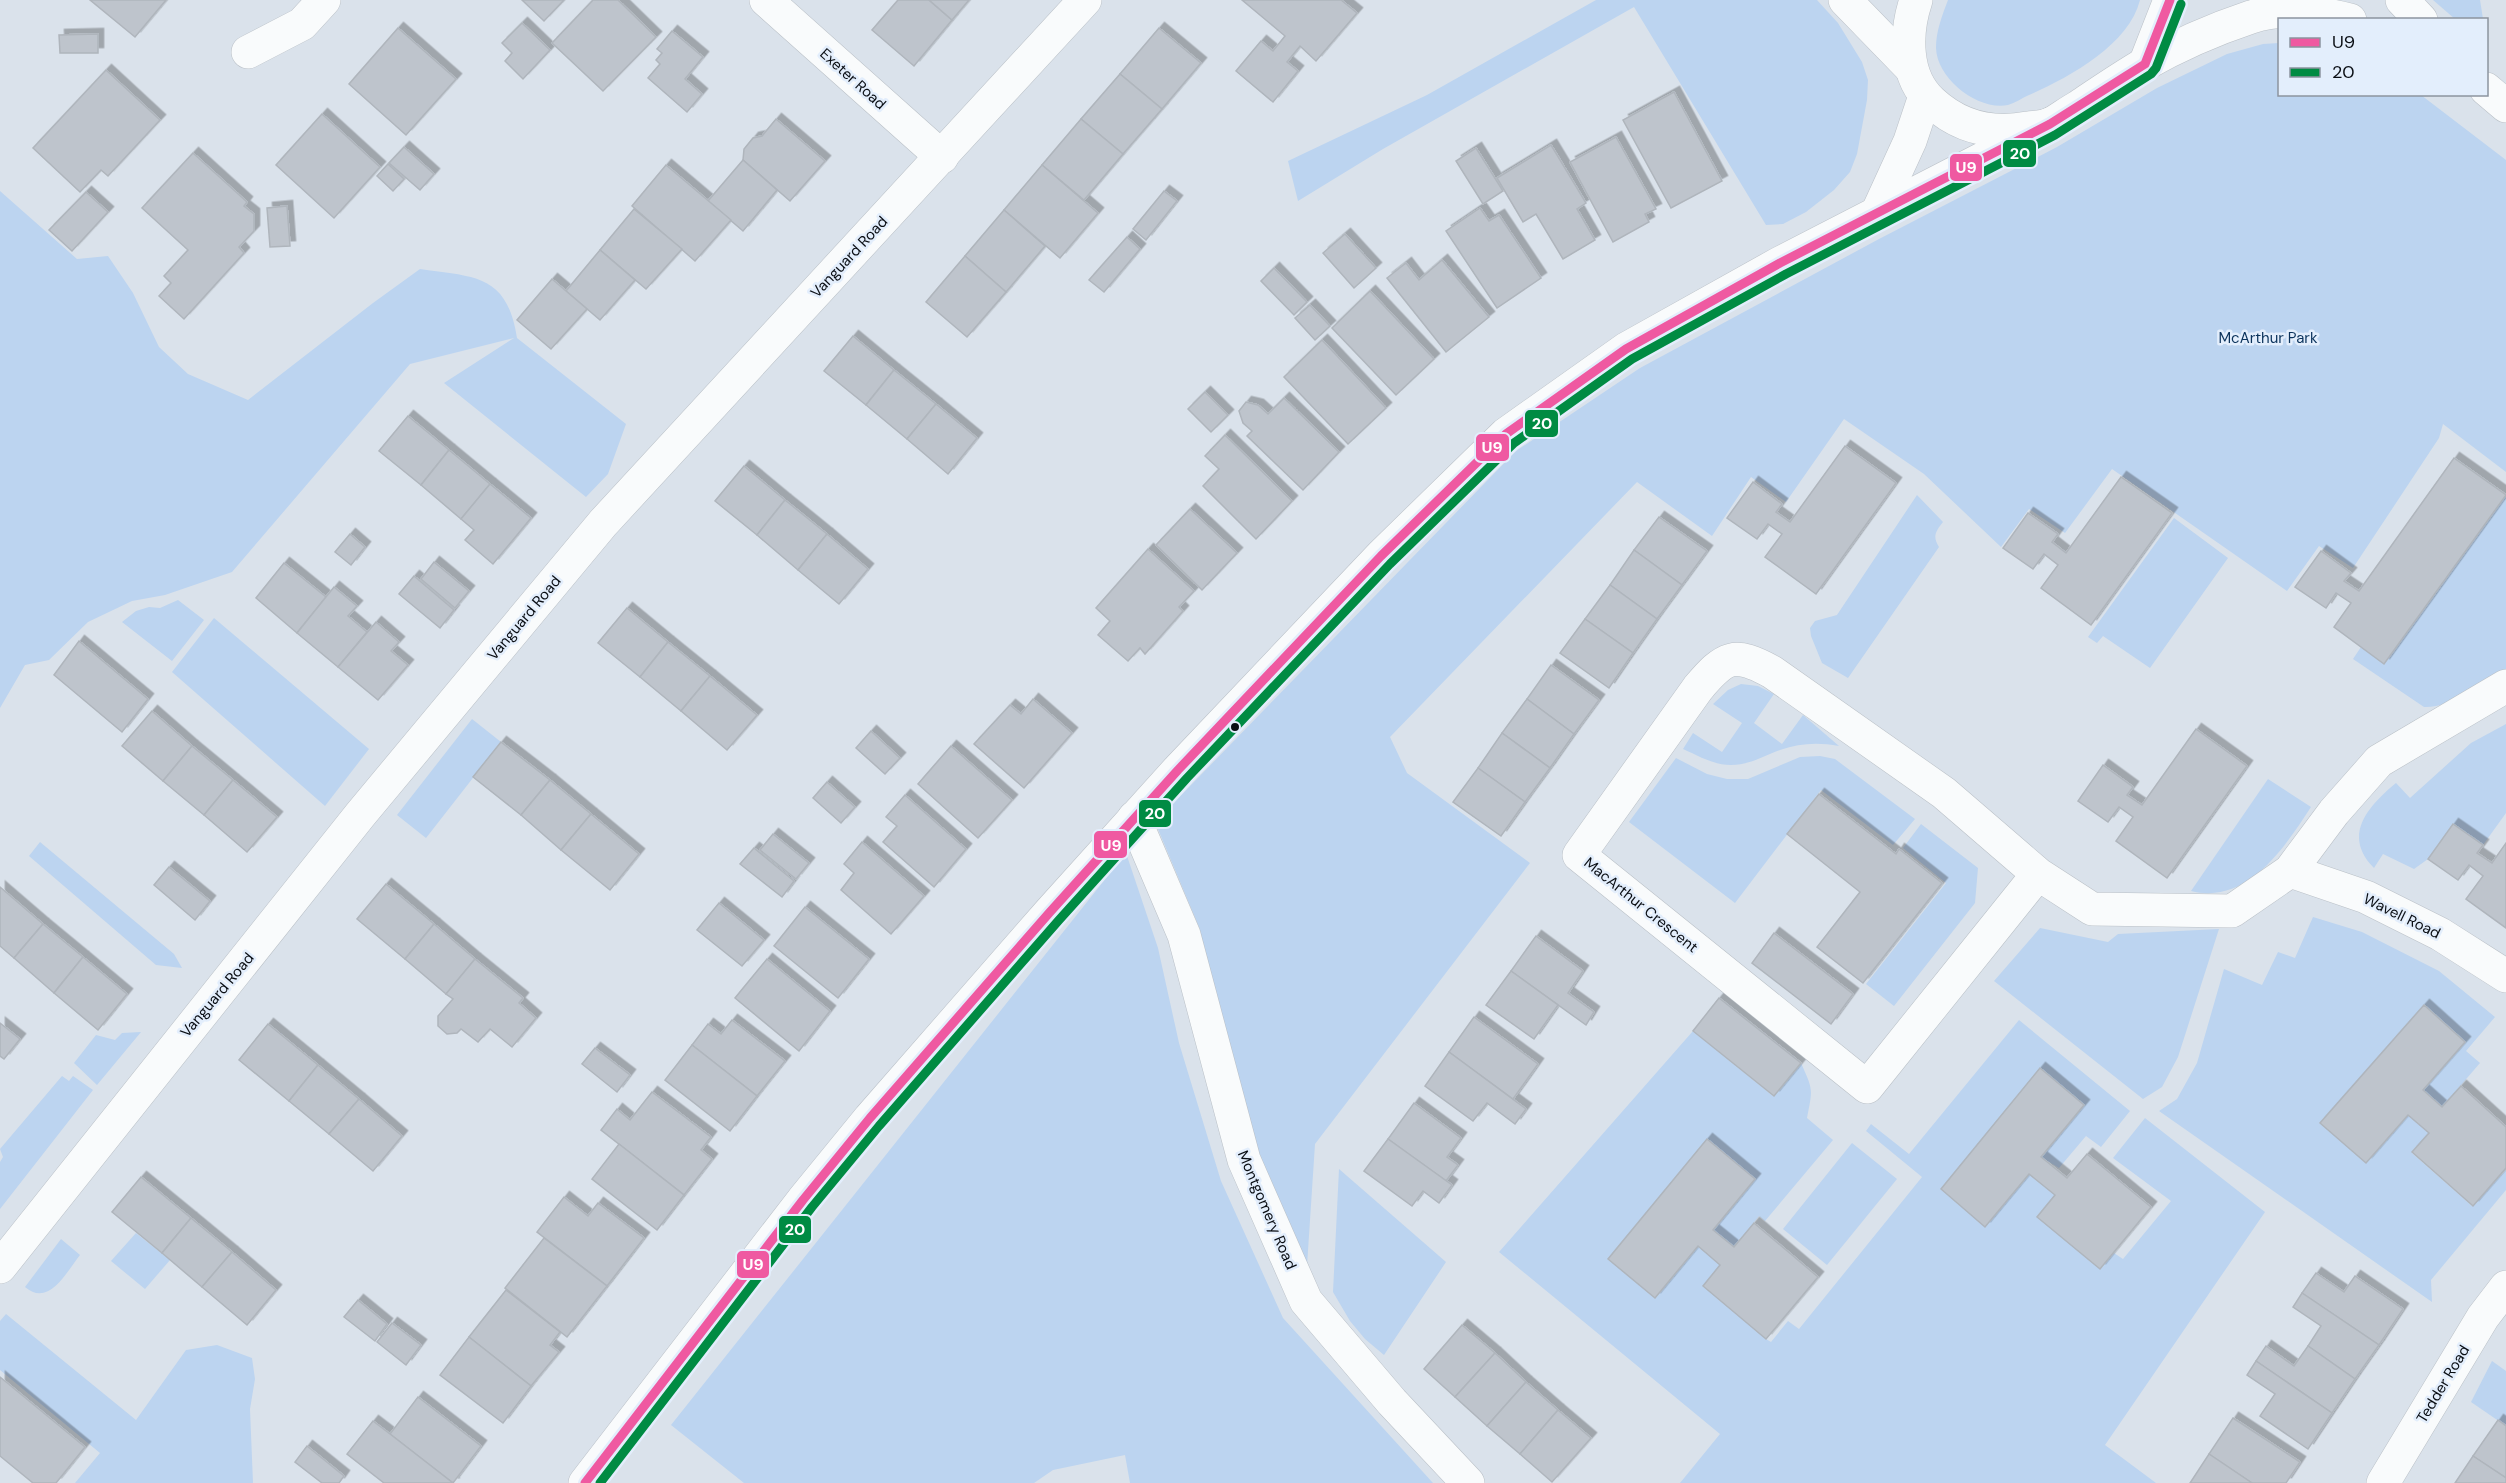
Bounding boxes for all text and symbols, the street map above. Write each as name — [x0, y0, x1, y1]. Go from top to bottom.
legend — [2278, 18, 2488, 96]
text: U9 — [2332, 30, 2355, 54]
street label: Exeter Road — [816, 44, 890, 114]
text: 20 — [2332, 60, 2355, 84]
line badge: 20 — [2002, 139, 2037, 168]
text: 20 — [2010, 143, 2030, 164]
line badge: U9 — [1949, 153, 1983, 182]
text: U9 — [1955, 157, 1977, 178]
street label: Vanguard Road — [806, 212, 892, 302]
park label: McArthur Park — [2219, 328, 2318, 348]
line badge: 20 — [1524, 409, 1559, 438]
text: 20 — [1532, 413, 1552, 434]
line badge: U9 — [1475, 433, 1510, 462]
text: U9 — [1481, 437, 1503, 458]
street label: Vanguard Road — [483, 571, 565, 665]
unlabelled marker — [1229, 721, 1241, 733]
line badge: 20 — [1138, 799, 1172, 828]
text: 20 — [1145, 803, 1165, 824]
line badge: U9 — [1093, 830, 1128, 859]
text: U9 — [1100, 835, 1122, 856]
street label: MacArthur Crescent — [1580, 853, 1702, 957]
street label: Wavell Road — [2360, 889, 2444, 943]
street label: Vanguard Road — [176, 948, 258, 1042]
street label: Montgomery Road — [1233, 1147, 1301, 1273]
line badge: 20 — [778, 1215, 812, 1244]
text: 20 — [785, 1219, 805, 1240]
line badge: U9 — [736, 1250, 770, 1279]
text: U9 — [742, 1254, 764, 1275]
street label: Tedder Road — [2412, 1341, 2474, 1427]

